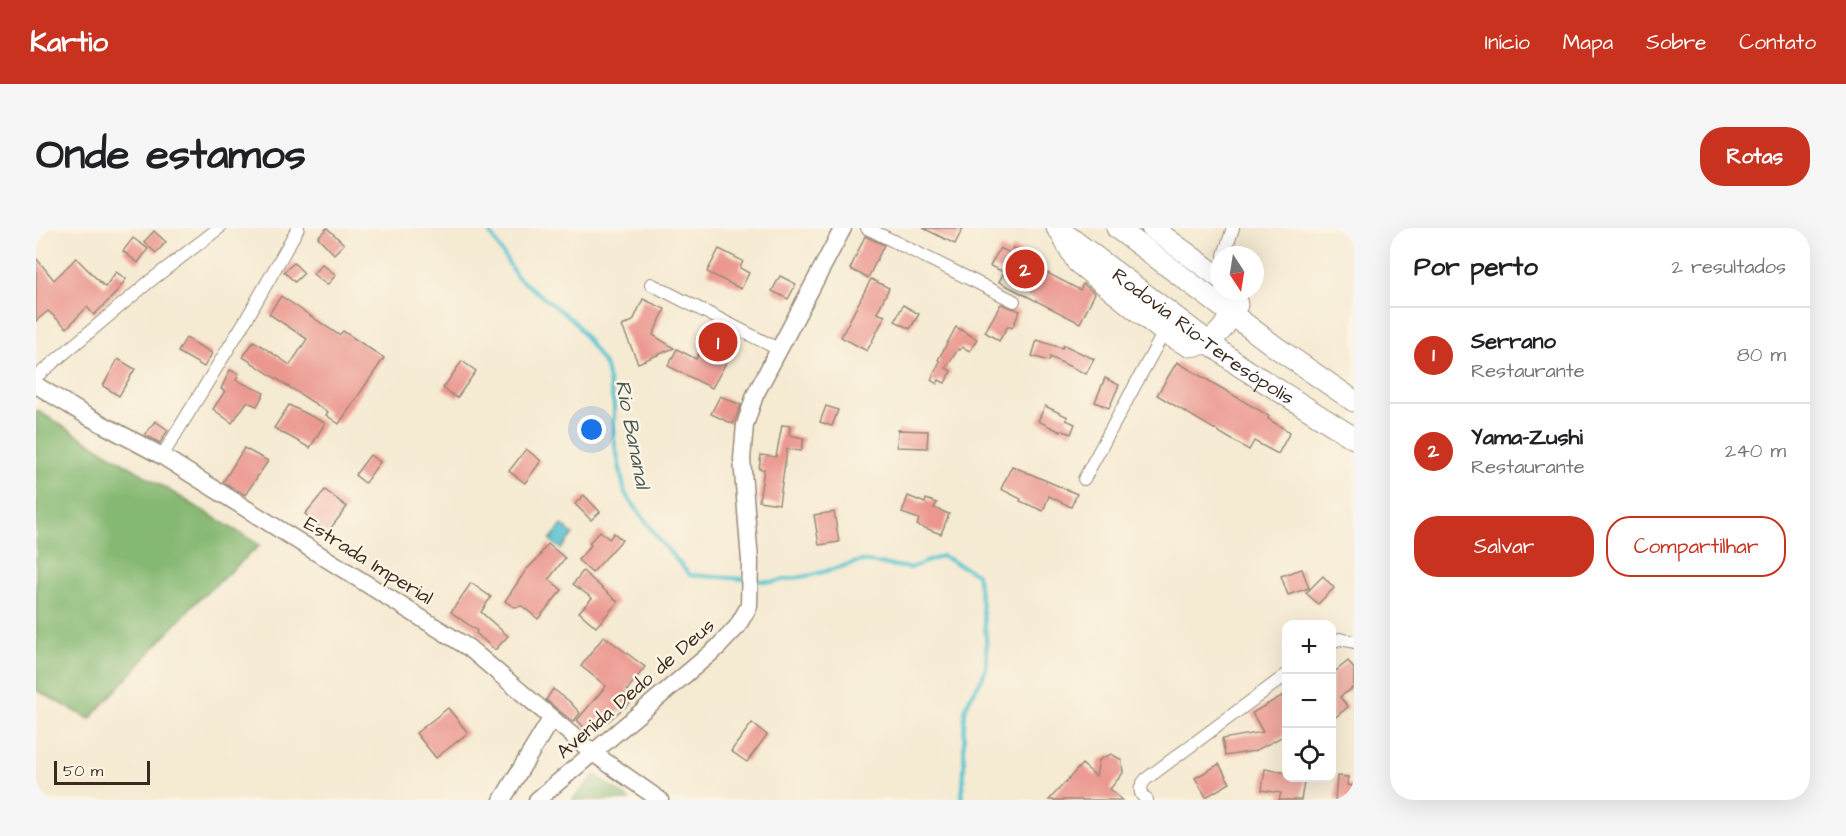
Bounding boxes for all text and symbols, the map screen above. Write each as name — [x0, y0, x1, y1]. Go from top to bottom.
text: Kartio — [30, 23, 108, 62]
text: Início — [1485, 28, 1530, 57]
text: Mapa — [1563, 28, 1613, 57]
text: Sobre — [1646, 28, 1706, 57]
text: Contato — [1739, 28, 1816, 57]
text: Onde estamos — [36, 127, 306, 185]
button: Rotas — [1700, 127, 1810, 186]
pin: 2 — [1006, 246, 1044, 291]
north arrow — [1210, 246, 1264, 300]
text: Por perto — [1414, 249, 1538, 285]
text: 2 resultados — [1672, 253, 1786, 281]
street label: Rodovia Rio-Teresópolis — [1106, 261, 1299, 412]
pin: 1 — [698, 320, 738, 364]
text: Serrano — [1471, 326, 1556, 357]
text: 1 — [1432, 341, 1435, 369]
text: 80 m — [1737, 341, 1786, 369]
text: Restaurante — [1471, 357, 1585, 385]
water label: Rio Bananal — [608, 378, 658, 493]
your location — [577, 415, 606, 444]
text: Yama-Zushi — [1471, 422, 1583, 453]
text: 2 — [1428, 437, 1439, 465]
text: 240 m — [1725, 437, 1786, 465]
text: Restaurante — [1471, 453, 1585, 481]
street label: Estrada Imperial — [298, 510, 438, 612]
button: Salvar — [1414, 516, 1594, 577]
button: Compartilhar — [1606, 516, 1786, 577]
street label: Avenida Dedo de Deus — [550, 612, 721, 766]
map controls — [1282, 620, 1336, 782]
button: + — [1282, 620, 1336, 674]
button: − — [1282, 674, 1336, 728]
button: locate — [1282, 728, 1336, 782]
scale bar — [54, 758, 150, 786]
text: 50 m — [63, 760, 103, 782]

